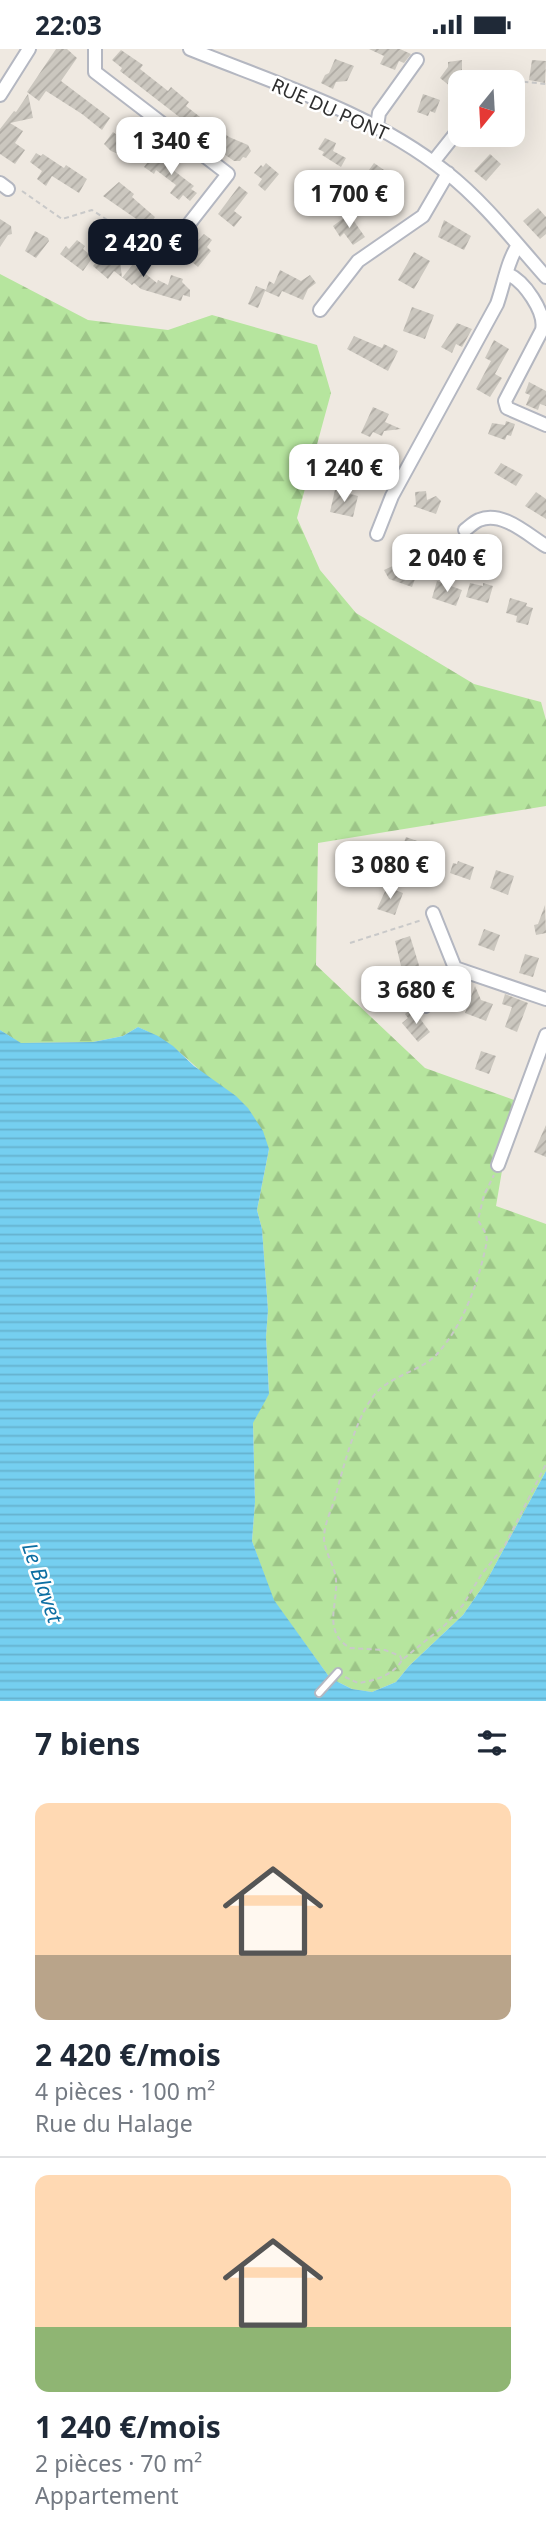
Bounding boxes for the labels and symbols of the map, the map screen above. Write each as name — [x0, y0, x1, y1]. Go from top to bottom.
north arrow — [448, 70, 525, 147]
street label: RUE DU PONT — [268, 72, 393, 147]
pin: 1 340 € — [106, 117, 236, 177]
pin: 1 700 € — [284, 171, 414, 230]
pin: 2 420 € — [78, 219, 208, 279]
pin: 1 240 € — [279, 445, 409, 504]
pin: 2 040 € — [382, 535, 512, 594]
pin: 3 080 € — [325, 841, 455, 901]
pin: 3 680 € — [351, 967, 481, 1026]
water label: Le Blavet — [16, 1539, 70, 1628]

